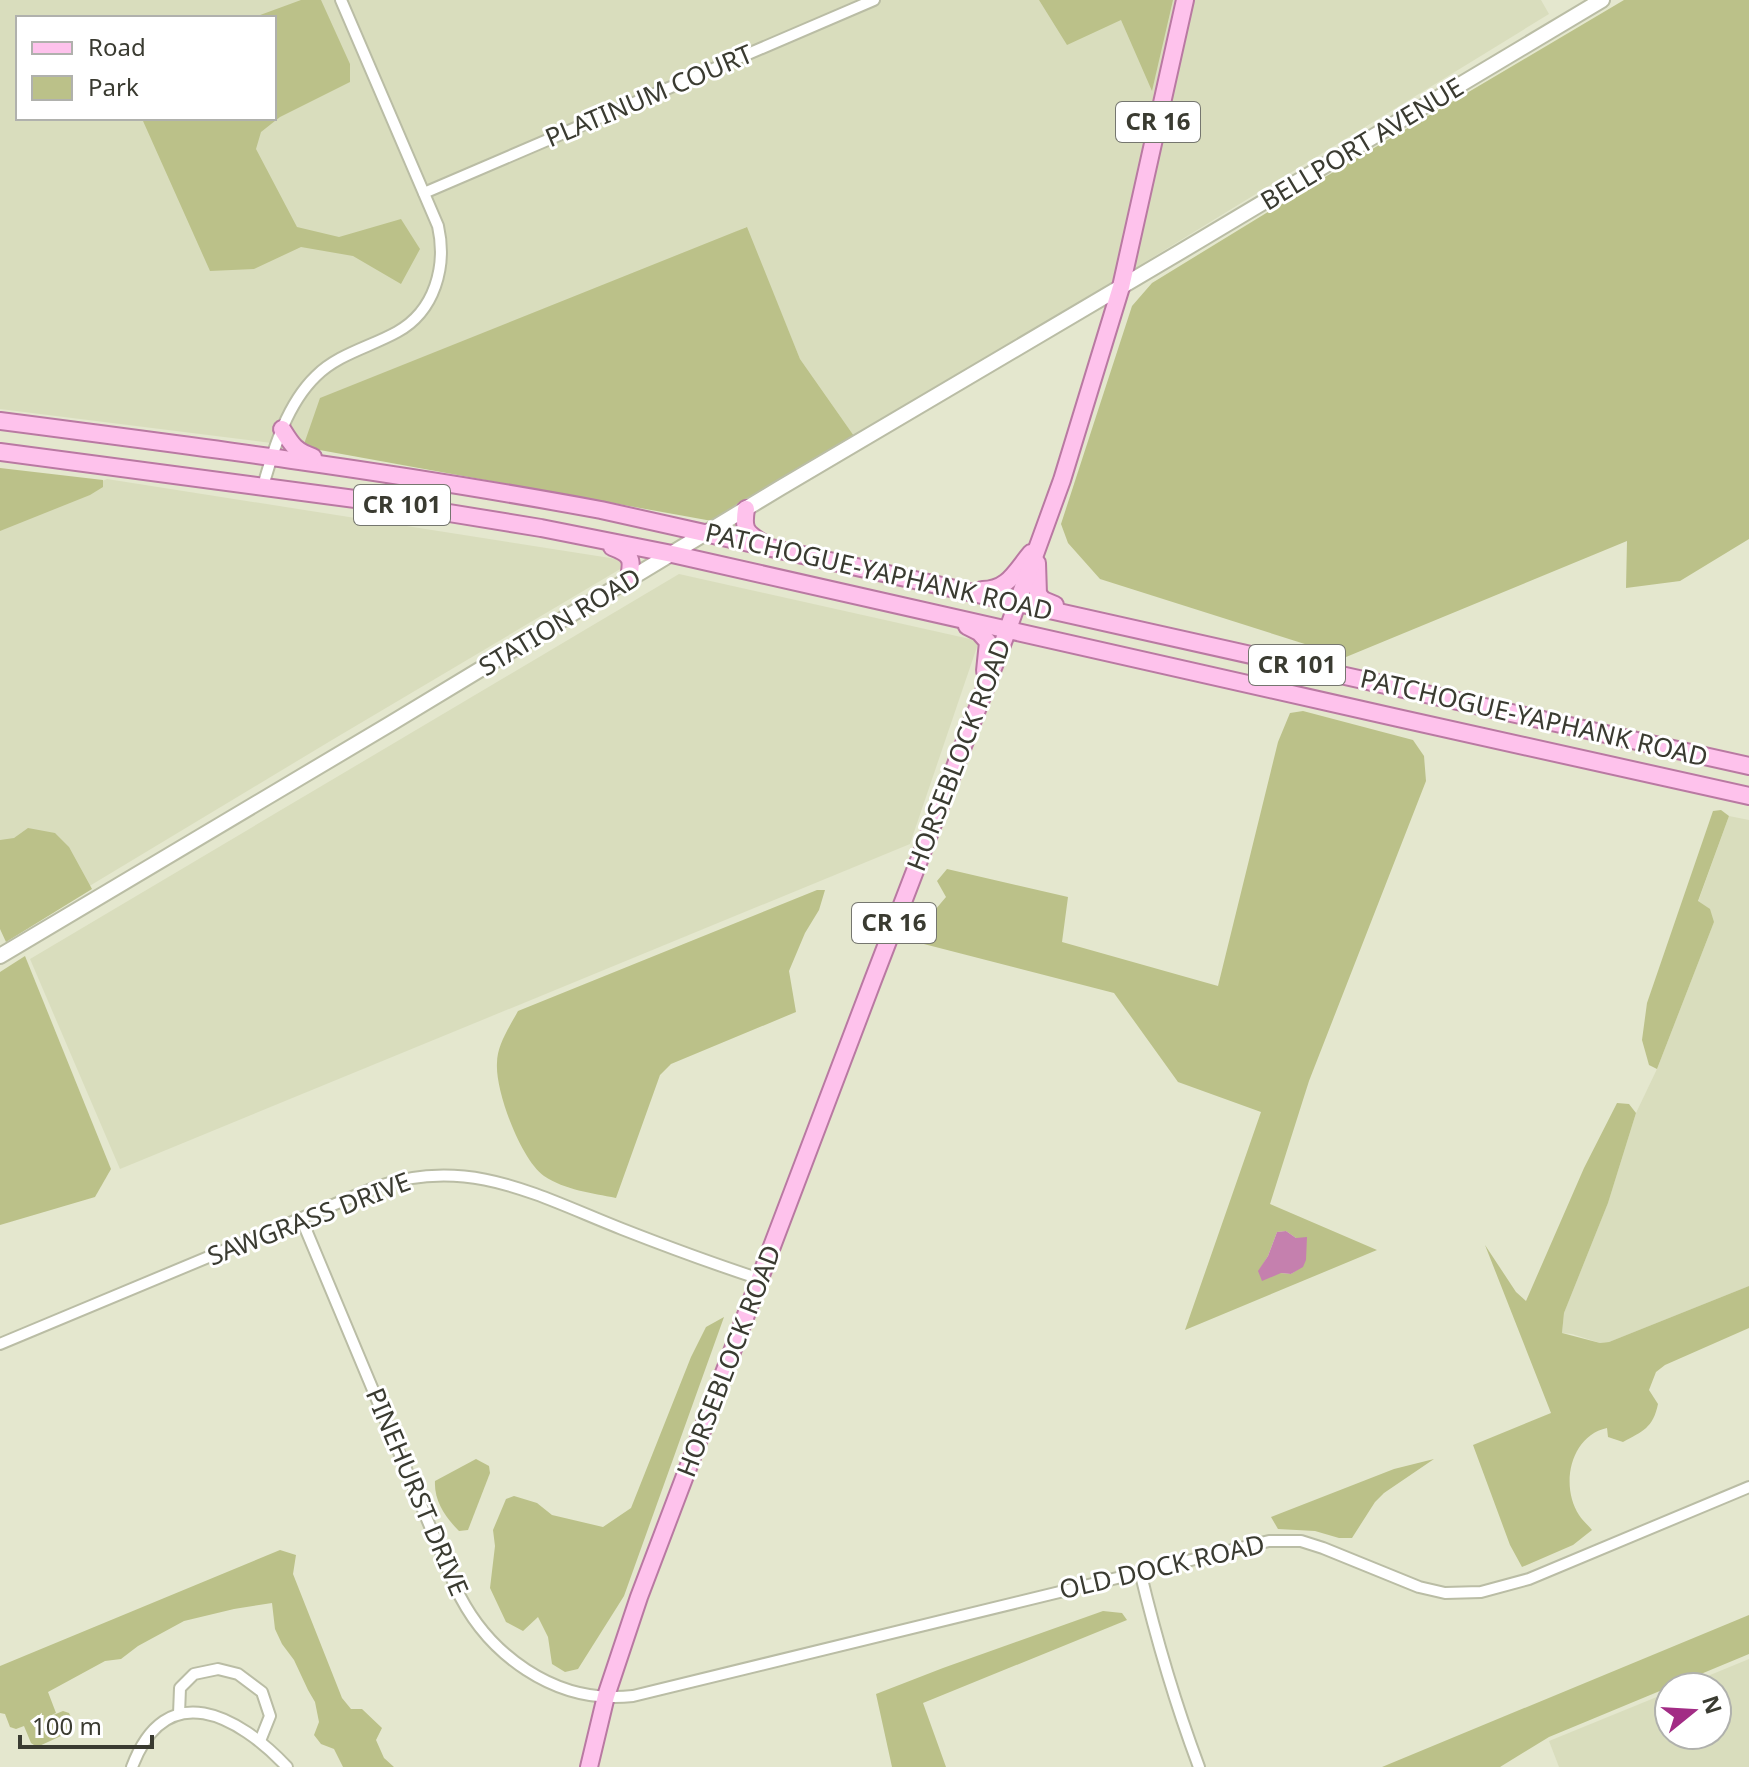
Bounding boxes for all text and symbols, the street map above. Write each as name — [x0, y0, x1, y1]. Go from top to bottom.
legend — [16, 16, 276, 120]
text: Road — [88, 30, 146, 63]
street label: PLATINUM COURT — [539, 35, 758, 155]
street label: BELLPORT AVENUE — [1253, 68, 1470, 218]
text: Park — [88, 70, 139, 103]
road number: CR 16 — [1116, 102, 1200, 142]
road number: CR 101 — [354, 485, 450, 525]
street label: PATCHOGUE-YAPHANK ROAD — [702, 514, 1056, 629]
street label: STATION ROAD — [472, 558, 647, 684]
street label: HORSEBLOCK ROAD — [897, 634, 1019, 876]
road number: CR 101 — [1249, 645, 1345, 685]
street label: PATCHOGUE-YAPHANK ROAD — [1357, 660, 1711, 775]
road number: CR 16 — [852, 903, 936, 943]
street label: SAWGRASS DRIVE — [202, 1163, 415, 1273]
street label: HORSEBLOCK ROAD — [667, 1240, 789, 1482]
street label: PINEHURST DRIVE — [358, 1382, 478, 1601]
street label: OLD DOCK ROAD — [1056, 1525, 1268, 1607]
north arrow — [1653, 1671, 1733, 1751]
text: N — [1696, 1691, 1730, 1718]
scale bar — [20, 1699, 152, 1749]
text: 100 m — [32, 1709, 102, 1742]

